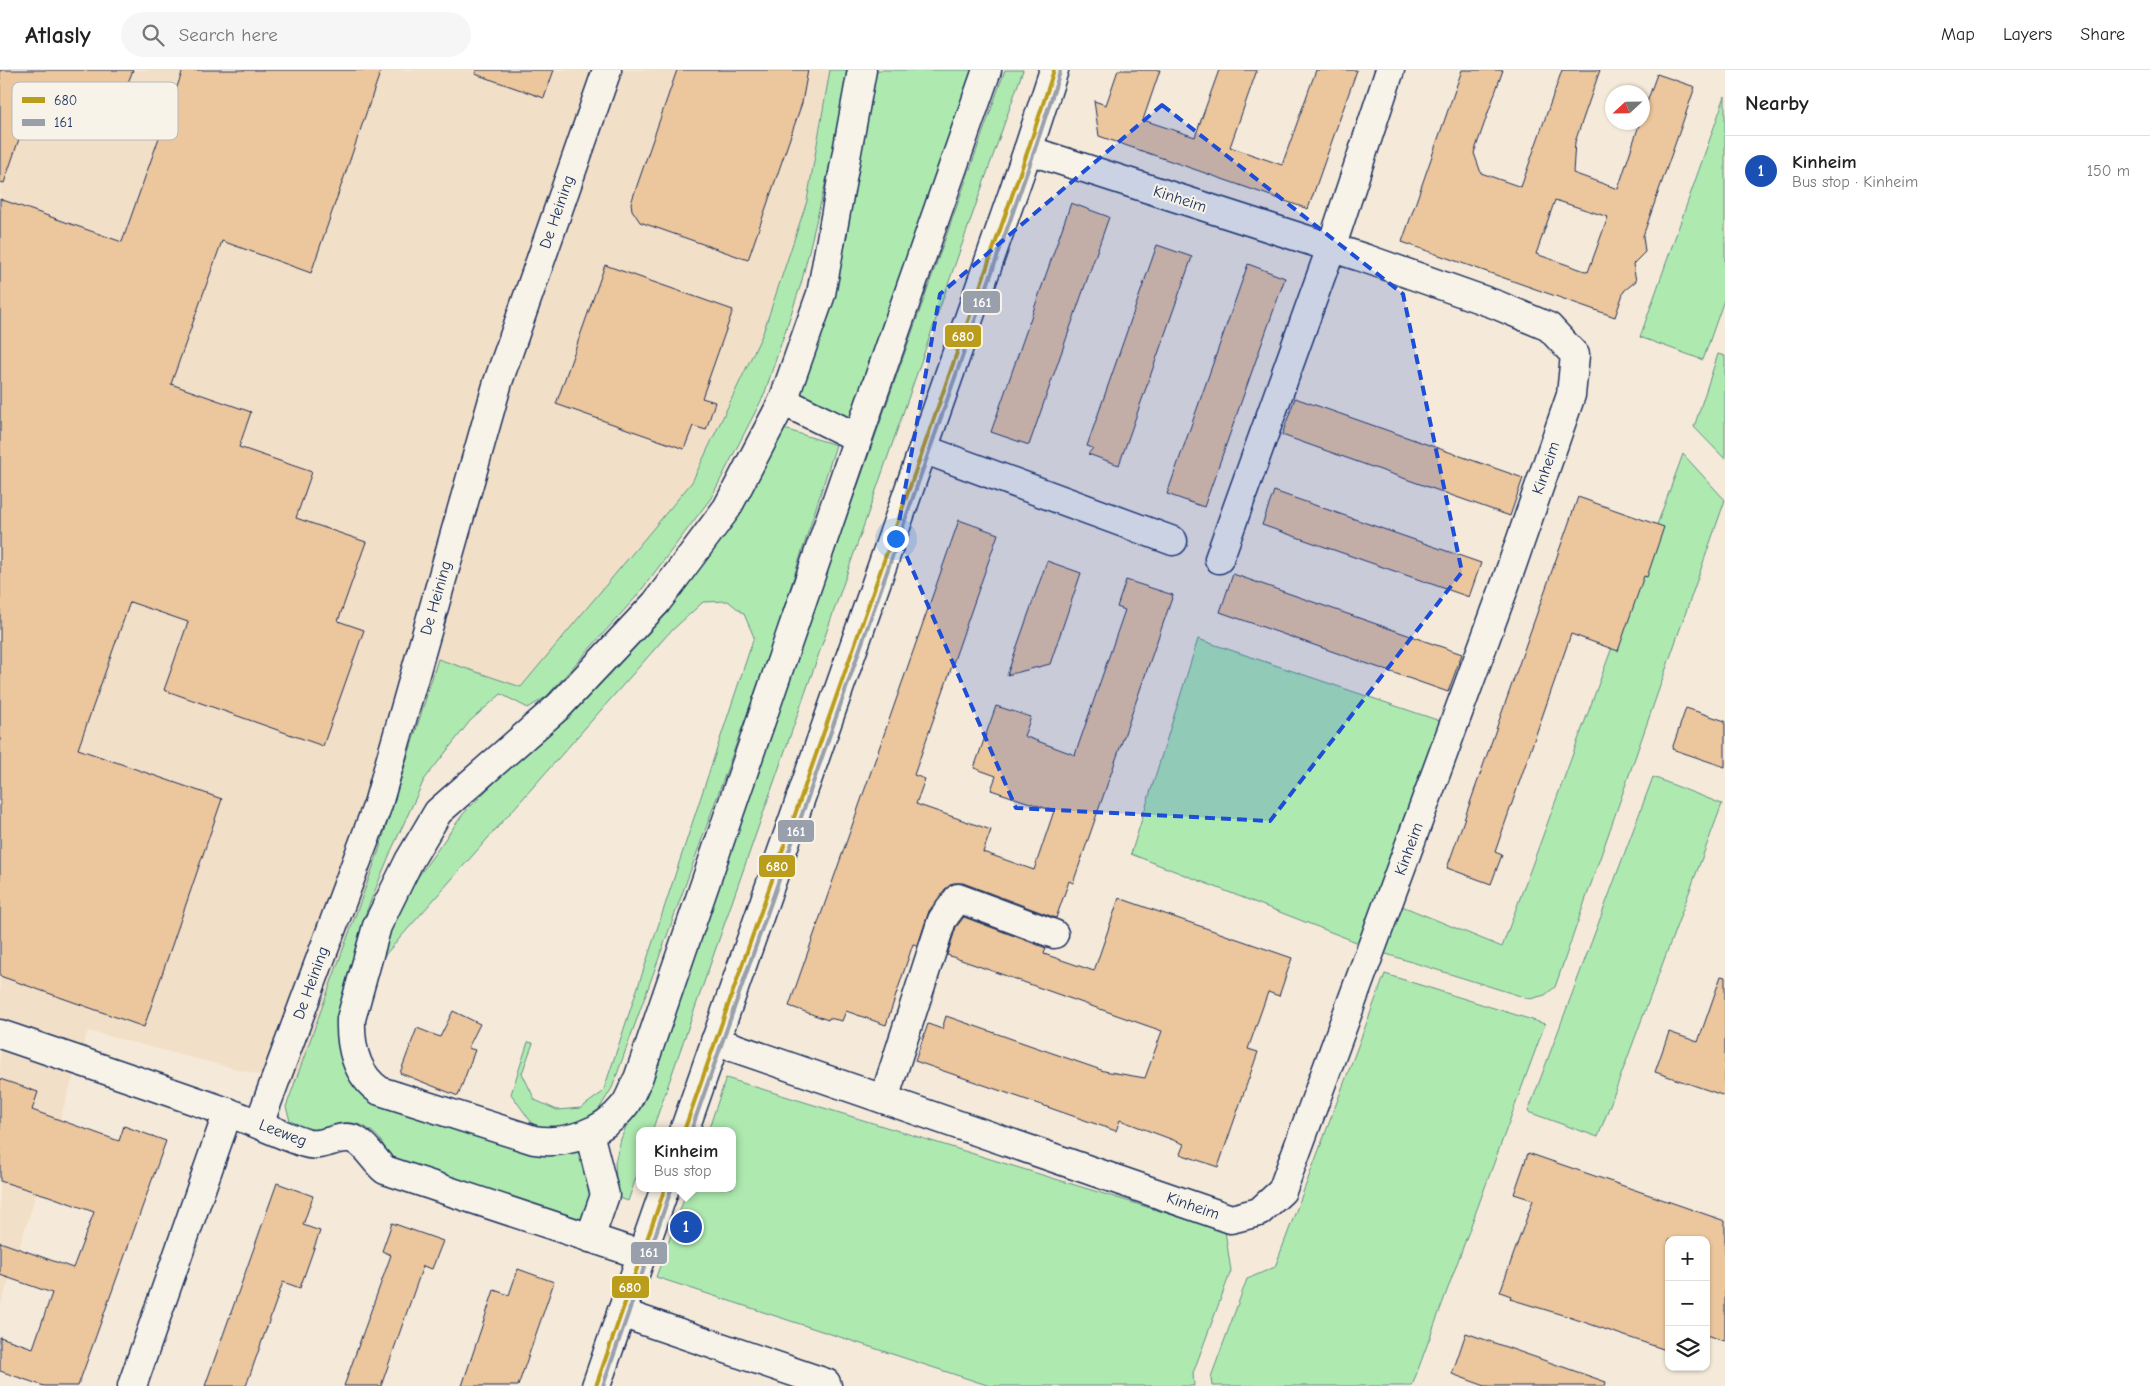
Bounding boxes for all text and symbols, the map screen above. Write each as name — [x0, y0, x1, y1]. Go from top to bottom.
search box — [121, 12, 471, 57]
text: Atlasly — [25, 21, 91, 49]
icon: search — [139, 21, 167, 49]
text: Search here — [179, 24, 278, 46]
text: Map — [1941, 24, 1975, 45]
text: Layers — [2003, 24, 2052, 45]
text: Share — [2080, 24, 2125, 45]
legend — [12, 82, 178, 140]
north arrow — [1605, 85, 1650, 130]
text: Nearby — [1745, 91, 1809, 115]
text: 680 — [54, 92, 77, 109]
text: 161 — [54, 114, 73, 131]
text: Kinheim — [1792, 151, 1857, 173]
text: 1 — [1758, 162, 1764, 180]
text: 150 m — [2087, 162, 2130, 180]
street label: De Heining — [536, 173, 578, 251]
text: Bus stop · Kinheim — [1792, 173, 1918, 191]
street label: Kinheim — [1151, 182, 1209, 216]
line badge: 161 — [962, 290, 1001, 314]
text: 161 — [973, 294, 991, 311]
line badge: 680 — [944, 324, 982, 348]
text: 680 — [952, 328, 974, 345]
street label: Kinheim — [1529, 439, 1563, 497]
your location — [883, 526, 909, 552]
street label: De Heining — [417, 559, 455, 637]
line badge: 161 — [777, 819, 815, 843]
street label: Kinheim — [1391, 820, 1427, 878]
text: 161 — [787, 823, 805, 840]
line badge: 680 — [758, 854, 796, 878]
text: 680 — [766, 858, 788, 875]
street label: De Heining — [289, 944, 333, 1022]
street label: Leeweg — [257, 1116, 309, 1150]
popup — [636, 1127, 736, 1192]
text: Kinheim — [654, 1140, 718, 1162]
text: Bus stop — [654, 1162, 711, 1180]
street label: Kinheim — [1164, 1189, 1222, 1223]
pin: 1 — [670, 1208, 702, 1246]
map controls — [1665, 1236, 1710, 1371]
button: + — [1665, 1236, 1710, 1281]
line badge: 161 — [630, 1241, 668, 1265]
text: 161 — [640, 1244, 658, 1261]
line badge: 680 — [611, 1275, 650, 1299]
text: 680 — [619, 1279, 641, 1296]
button: − — [1665, 1281, 1710, 1326]
button: layers — [1665, 1326, 1710, 1371]

